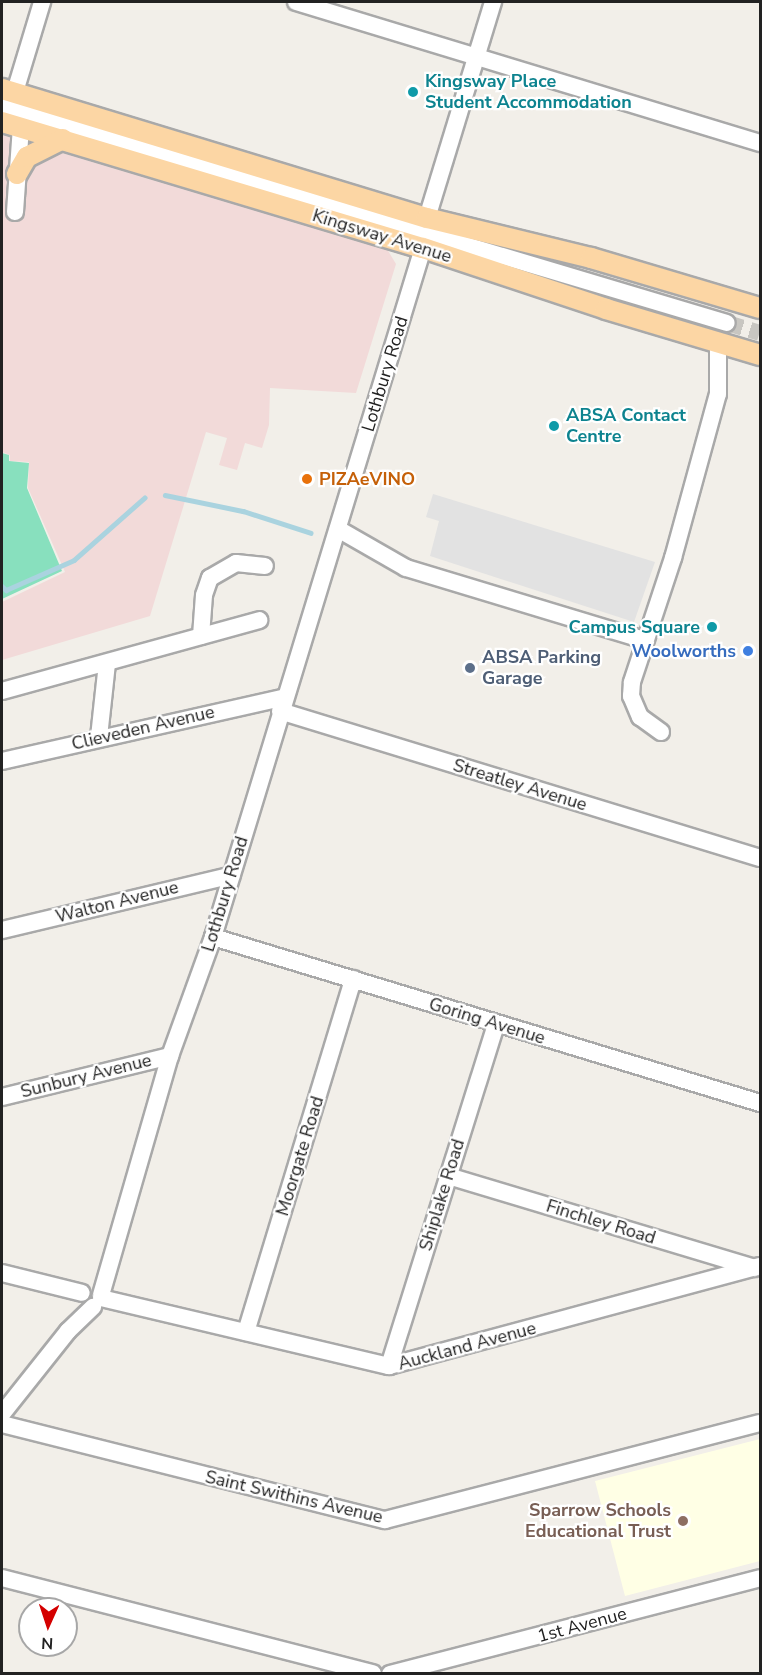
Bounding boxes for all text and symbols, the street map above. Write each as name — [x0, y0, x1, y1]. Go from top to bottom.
place label: Kingsway Place Student Accommodation — [425, 71, 632, 113]
marker: Kingsway Place Student Accommodation — [406, 85, 420, 99]
street label: Kingsway Avenue — [310, 205, 454, 267]
street label: Lothbury Road — [357, 314, 413, 434]
place label: ABSA Contact Centre — [566, 405, 686, 448]
marker: ABSA Contact Centre — [547, 419, 561, 433]
place label: PIZAeVINO — [319, 468, 415, 490]
marker: PIZAeVINO — [300, 472, 314, 486]
place label: Campus Square — [569, 616, 700, 638]
marker: Campus Square — [705, 620, 719, 634]
place label: Woolworths — [632, 640, 736, 662]
marker: Woolworths — [741, 644, 755, 658]
place label: ABSA Parking Garage — [482, 647, 601, 690]
marker: ABSA Parking Garage — [463, 661, 477, 675]
street label: Clieveden Avenue — [69, 701, 217, 755]
street label: Streatley Avenue — [450, 754, 590, 816]
street label: Lothbury Road — [197, 834, 253, 954]
street label: Walton Avenue — [53, 876, 181, 928]
street label: Goring Avenue — [426, 993, 548, 1049]
street label: Sunbury Avenue — [18, 1049, 154, 1103]
street label: Moorgate Road — [272, 1093, 328, 1219]
street label: Shiplake Road — [415, 1137, 469, 1253]
street label: Finchley Road — [544, 1195, 658, 1249]
street label: Auckland Avenue — [396, 1317, 538, 1375]
street label: Saint Swithins Avenue — [203, 1466, 385, 1528]
place label: Sparrow Schools Educational Trust — [525, 1500, 671, 1543]
marker: Sparrow Schools Educational Trust — [676, 1514, 690, 1528]
north arrow — [18, 1597, 78, 1657]
street label: 1st Avenue — [535, 1603, 629, 1647]
text: N — [41, 1632, 54, 1654]

